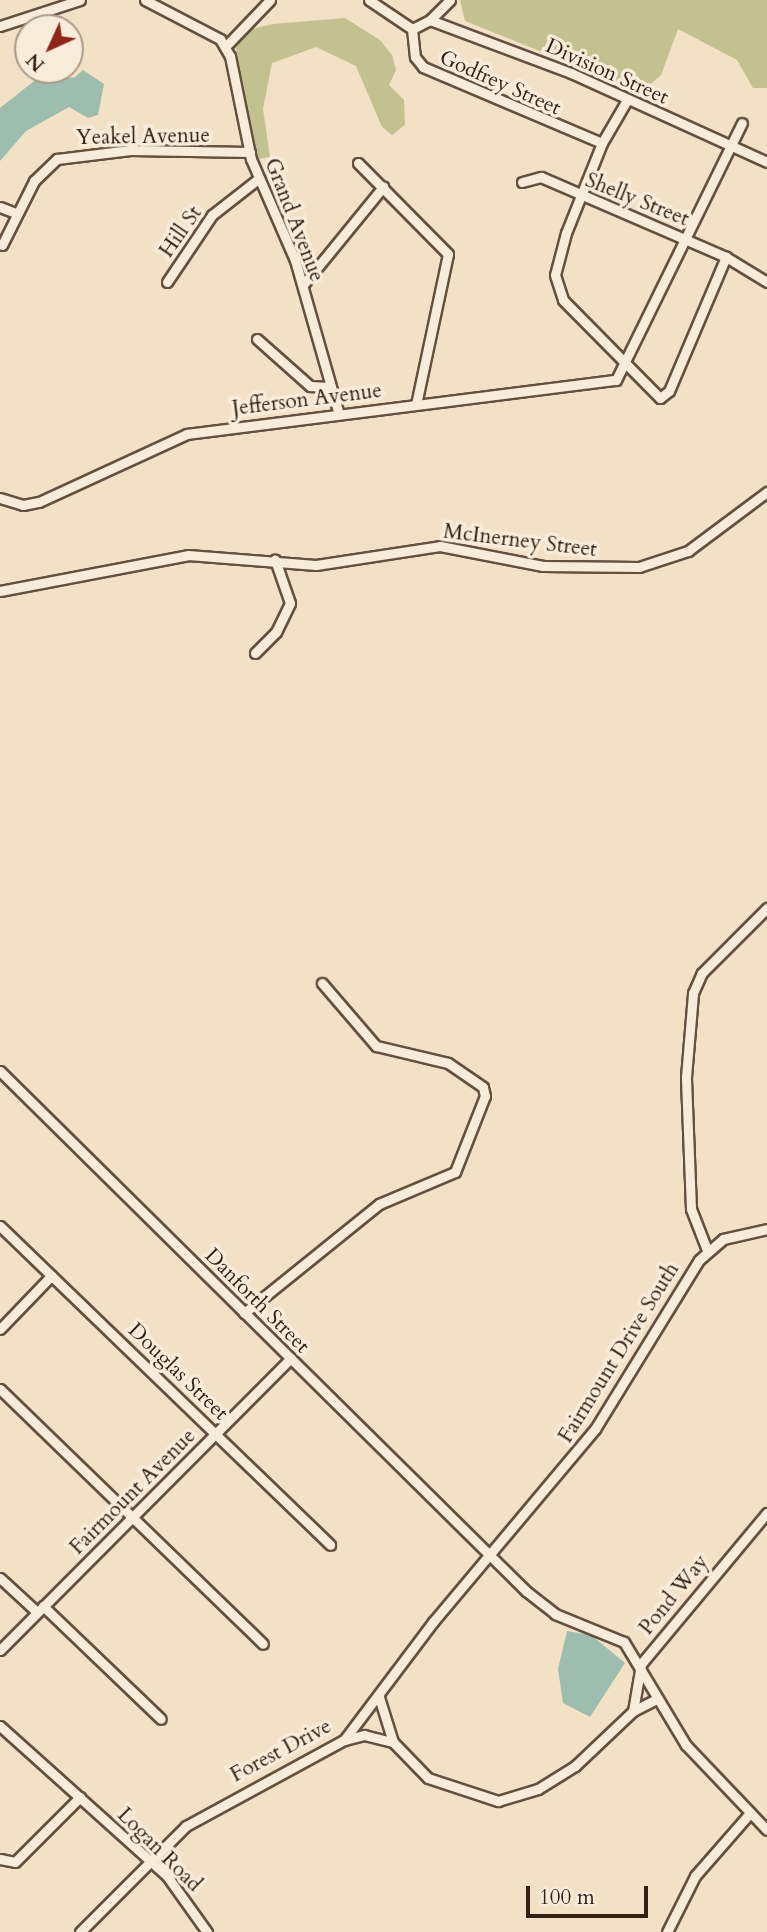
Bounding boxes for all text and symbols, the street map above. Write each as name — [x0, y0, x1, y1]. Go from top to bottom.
north arrow — [14, 14, 84, 84]
street label: Division Street — [542, 34, 672, 110]
street label: Godfrey Street — [435, 45, 565, 121]
text: N — [21, 47, 51, 77]
street label: Yeakel Avenue — [76, 123, 210, 151]
street label: Grand Avenue — [259, 155, 329, 285]
street label: Shelly Street — [582, 168, 692, 232]
street label: Hill St — [154, 201, 208, 263]
street label: Jefferson Avenue — [231, 378, 383, 422]
street label: McInerney Street — [442, 519, 598, 563]
street label: Danforth Street — [199, 1243, 315, 1359]
street label: Fairmount Drive South — [553, 1258, 685, 1448]
street label: Douglas Street — [123, 1318, 233, 1426]
street label: Fairmount Avenue — [65, 1424, 201, 1560]
street label: Pond Way — [634, 1550, 714, 1640]
street label: Forest Drive — [226, 1714, 336, 1788]
street label: Logan Road — [112, 1803, 206, 1897]
scale bar — [529, 1872, 652, 1916]
text: 100 m — [539, 1883, 595, 1912]

